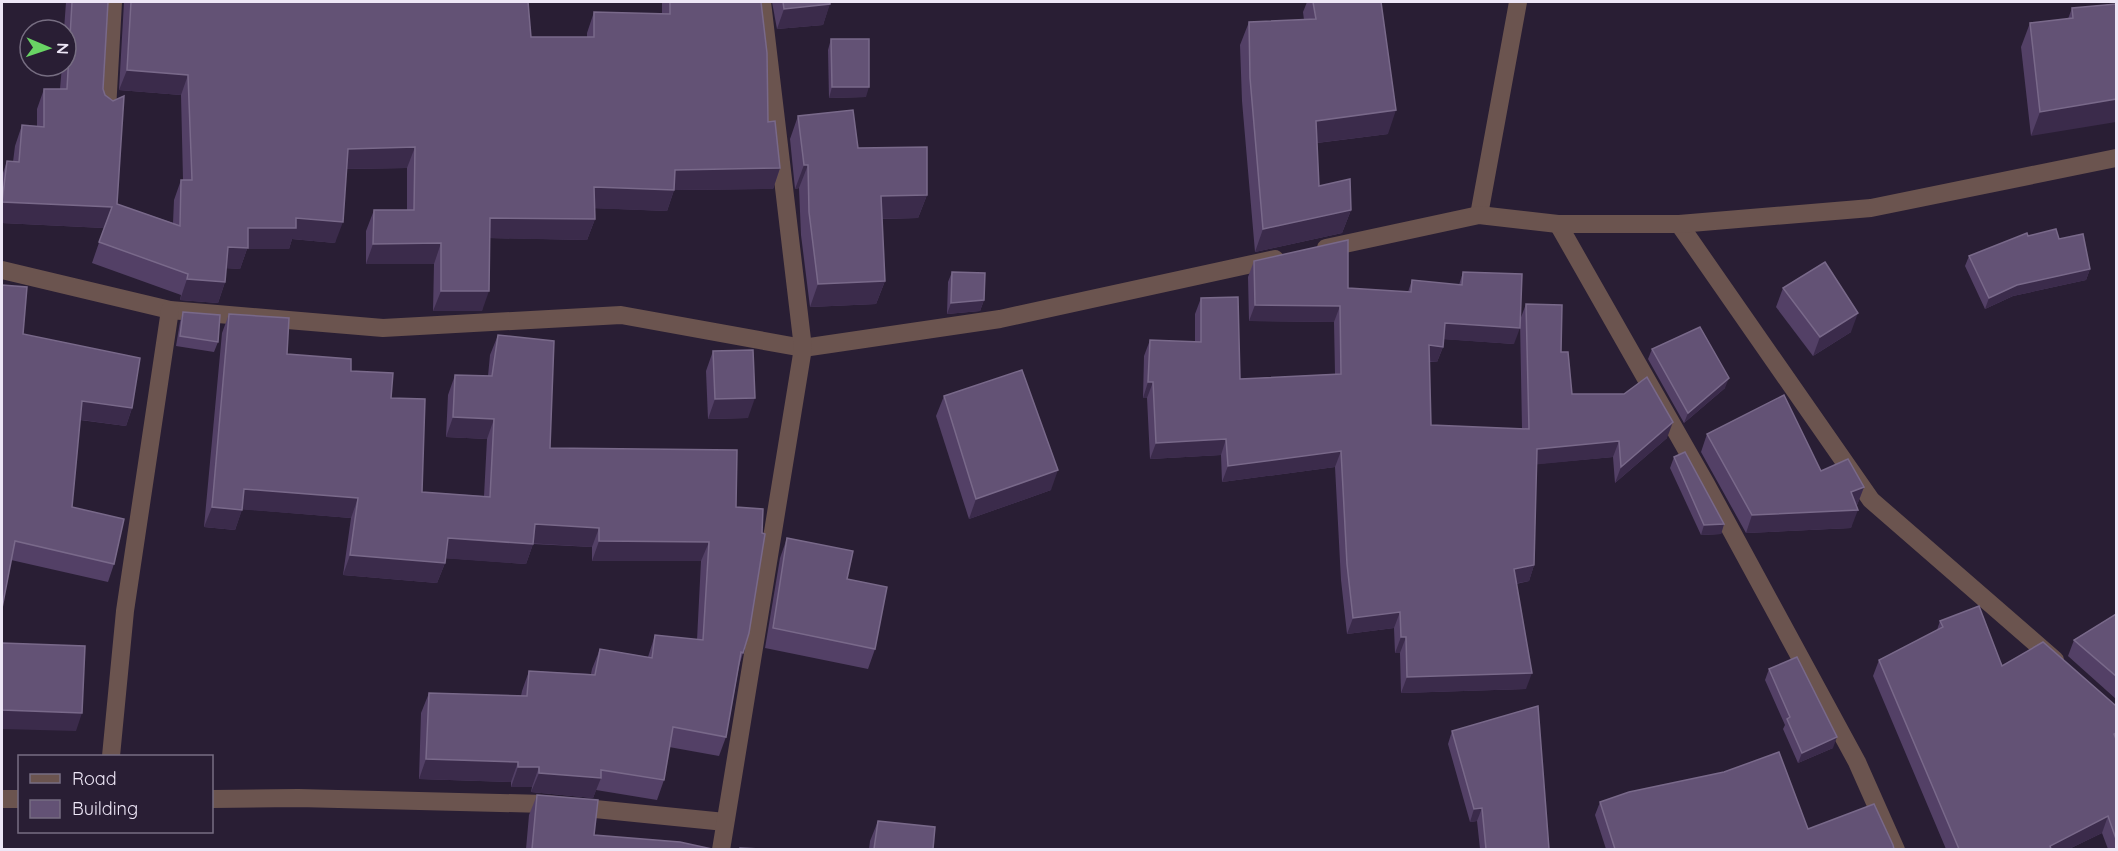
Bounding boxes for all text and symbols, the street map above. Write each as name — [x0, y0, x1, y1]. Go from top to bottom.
north arrow — [18, 18, 78, 78]
text: N — [53, 42, 73, 55]
legend — [18, 755, 213, 833]
text: Road — [72, 767, 117, 790]
text: Building — [72, 797, 138, 820]

